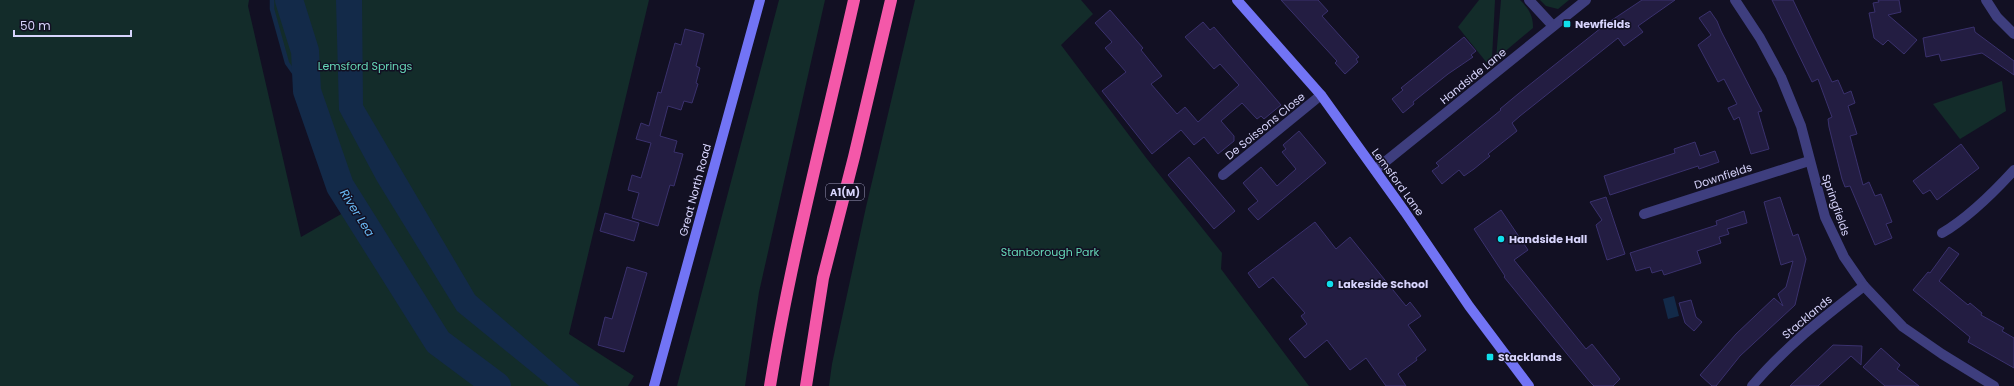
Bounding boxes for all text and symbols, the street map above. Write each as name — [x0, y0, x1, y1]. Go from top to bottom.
scale bar — [14, 12, 131, 38]
place label: Newfields — [1575, 16, 1630, 32]
text: 50 m — [20, 17, 51, 34]
marker: Newfields — [1562, 19, 1572, 29]
street label: Handside Lane — [1436, 44, 1510, 108]
park label: Lemsford Springs — [318, 58, 413, 74]
street label: De Soissons Close — [1222, 89, 1309, 163]
street label: Great North Road — [675, 142, 715, 238]
street label: Lemsford Lane — [1368, 145, 1428, 219]
street label: Downfields — [1692, 159, 1754, 193]
street label: Springfields — [1818, 172, 1854, 238]
road number: A1(M) — [826, 184, 864, 200]
water label: River Lea — [336, 186, 379, 240]
place label: Handside Hall — [1509, 231, 1587, 247]
marker: Handside Hall — [1496, 234, 1506, 244]
park label: Stanborough Park — [1001, 244, 1100, 260]
place label: Lakeside School — [1338, 276, 1428, 292]
marker: Lakeside School — [1325, 279, 1335, 289]
street label: Stacklands — [1779, 291, 1836, 343]
place label: Stacklands — [1498, 349, 1562, 365]
marker: Stacklands — [1485, 352, 1495, 362]

